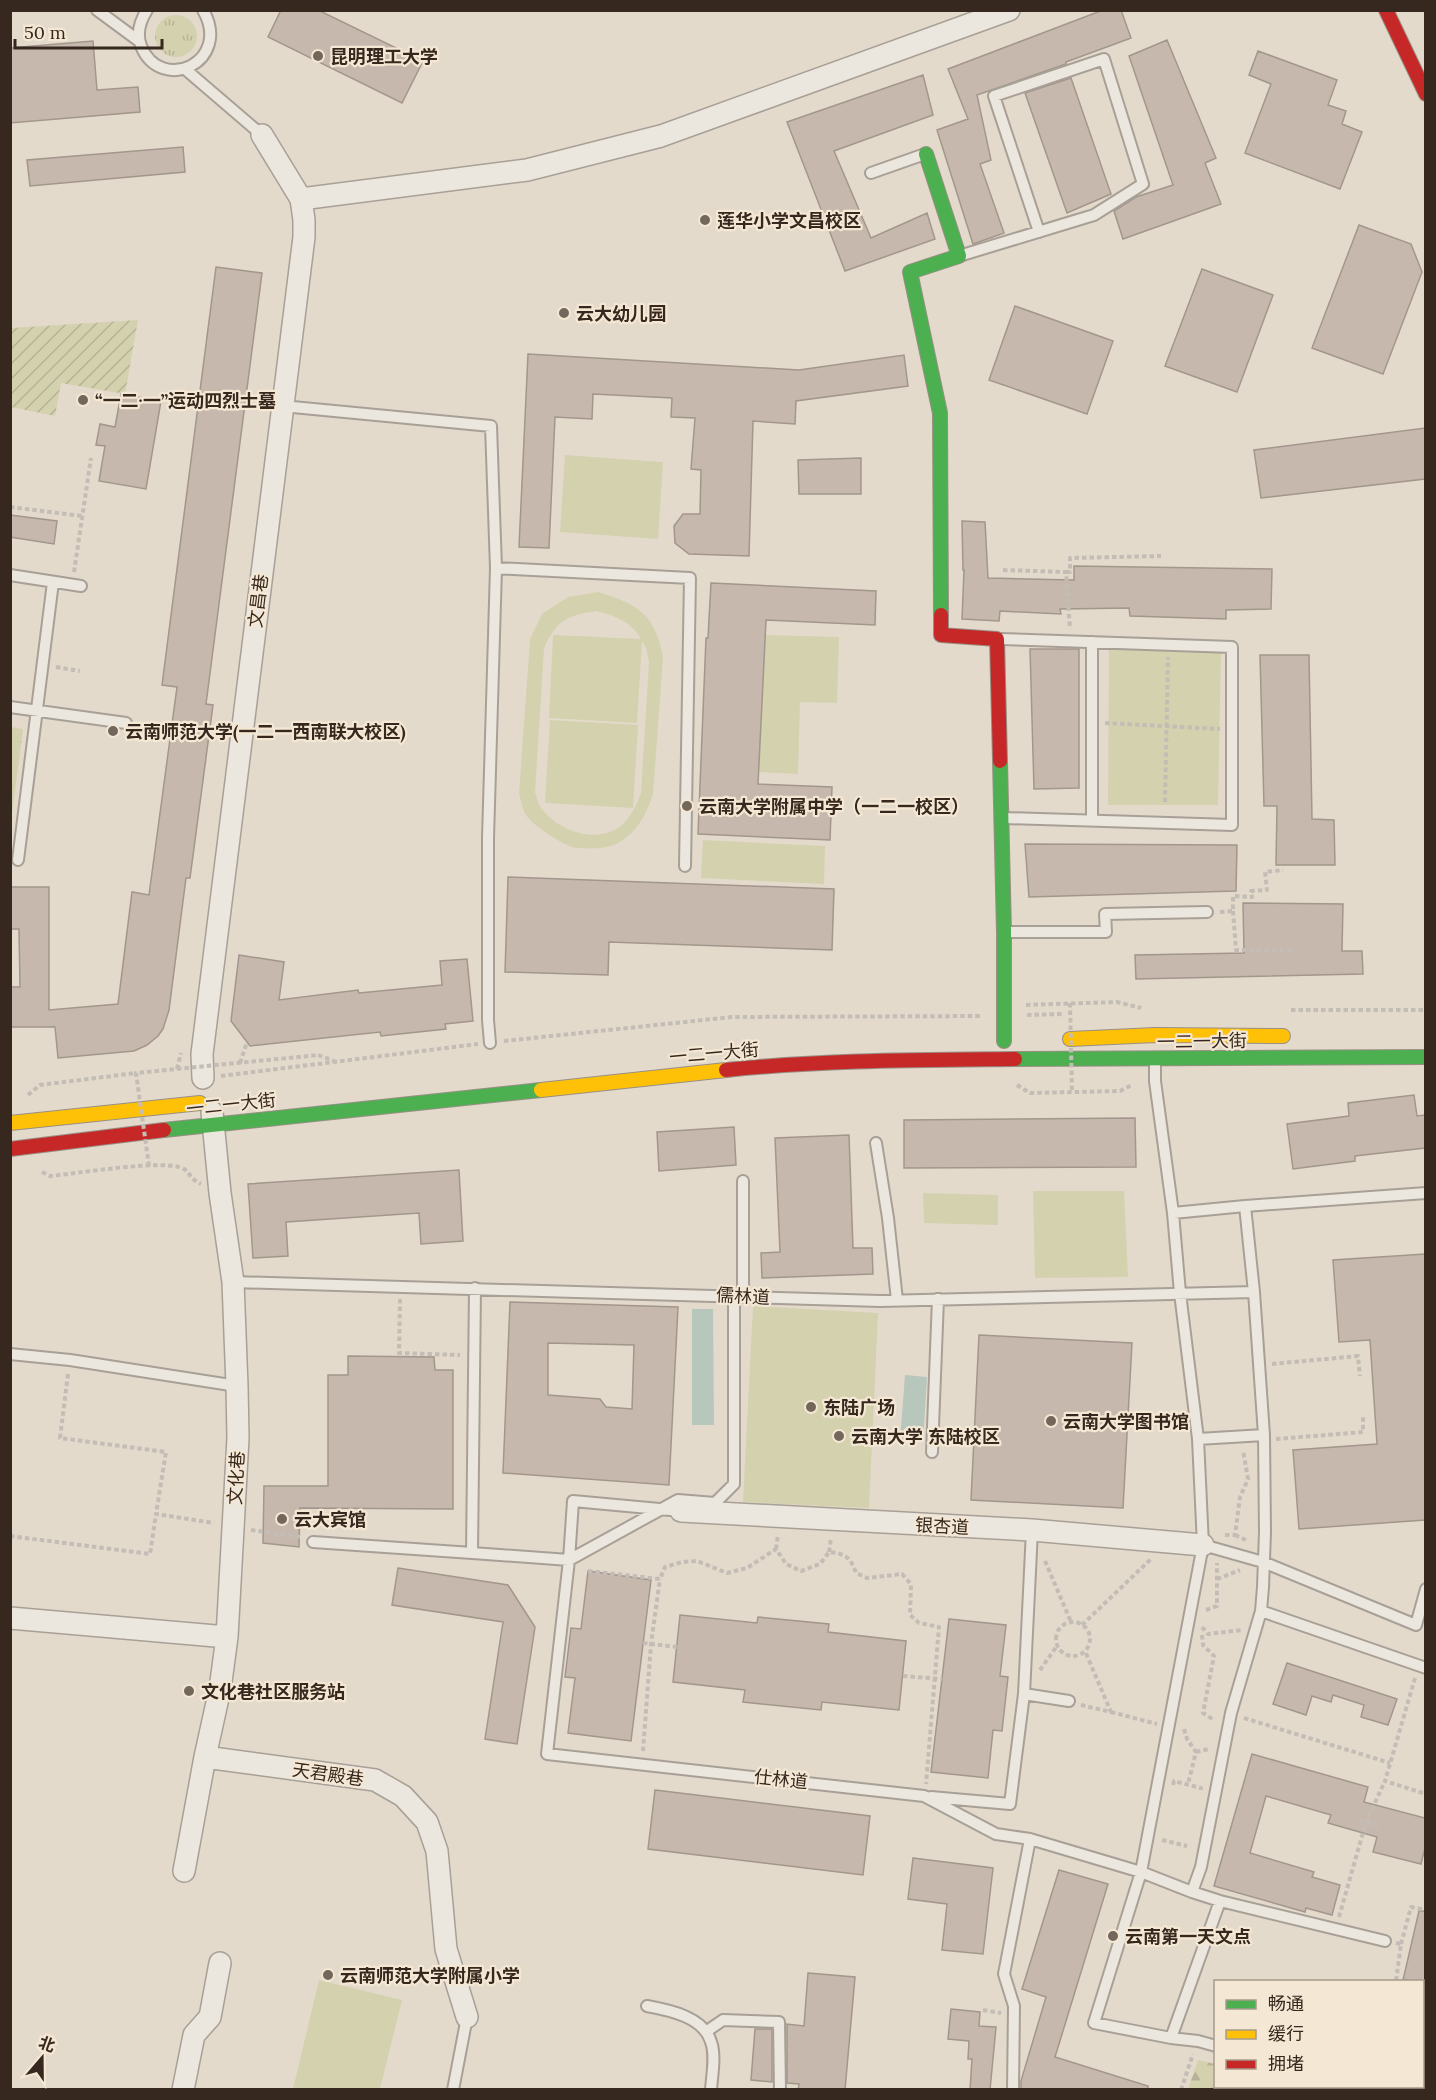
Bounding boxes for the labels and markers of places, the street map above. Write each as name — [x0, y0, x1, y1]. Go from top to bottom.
place label: 昆明理工大学 — [330, 45, 438, 68]
marker: 昆明理工大学 — [311, 49, 325, 63]
place label: 莲华小学文昌校区 — [717, 209, 861, 232]
marker: 莲华小学文昌校区 — [698, 213, 712, 227]
place label: 云大幼儿园 — [576, 302, 666, 325]
marker: 云大幼儿园 — [557, 306, 571, 320]
place label: “一二·一”运动四烈士墓 — [95, 389, 276, 412]
marker: “一二·一”运动四烈士墓 — [76, 393, 90, 407]
place label: 云南师范大学(一二一西南联大校区) — [125, 720, 406, 743]
marker: 云南师范大学(一二一西南联大校区) — [106, 724, 120, 738]
place label: 云南大学附属中学（一二一校区） — [699, 795, 969, 818]
marker: 云南大学附属中学（一二一校区） — [680, 799, 694, 813]
place label: 东陆广场 — [823, 1396, 895, 1419]
marker: 东陆广场 — [804, 1400, 818, 1414]
place label: 云南大学图书馆 — [1063, 1410, 1189, 1433]
marker: 云南大学图书馆 — [1044, 1414, 1058, 1428]
place label: 云南大学 东陆校区 — [851, 1425, 1000, 1448]
marker: 云南大学 东陆校区 — [832, 1429, 846, 1443]
place label: 云大宾馆 — [294, 1508, 366, 1531]
marker: 云大宾馆 — [275, 1512, 289, 1526]
place label: 文化巷社区服务站 — [201, 1680, 345, 1703]
marker: 文化巷社区服务站 — [182, 1684, 196, 1698]
place label: 云南第一天文点 — [1125, 1925, 1251, 1948]
marker: 云南第一天文点 — [1106, 1929, 1120, 1943]
place label: 云南师范大学附属小学 — [340, 1964, 520, 1987]
marker: 云南师范大学附属小学 — [321, 1968, 335, 1982]

